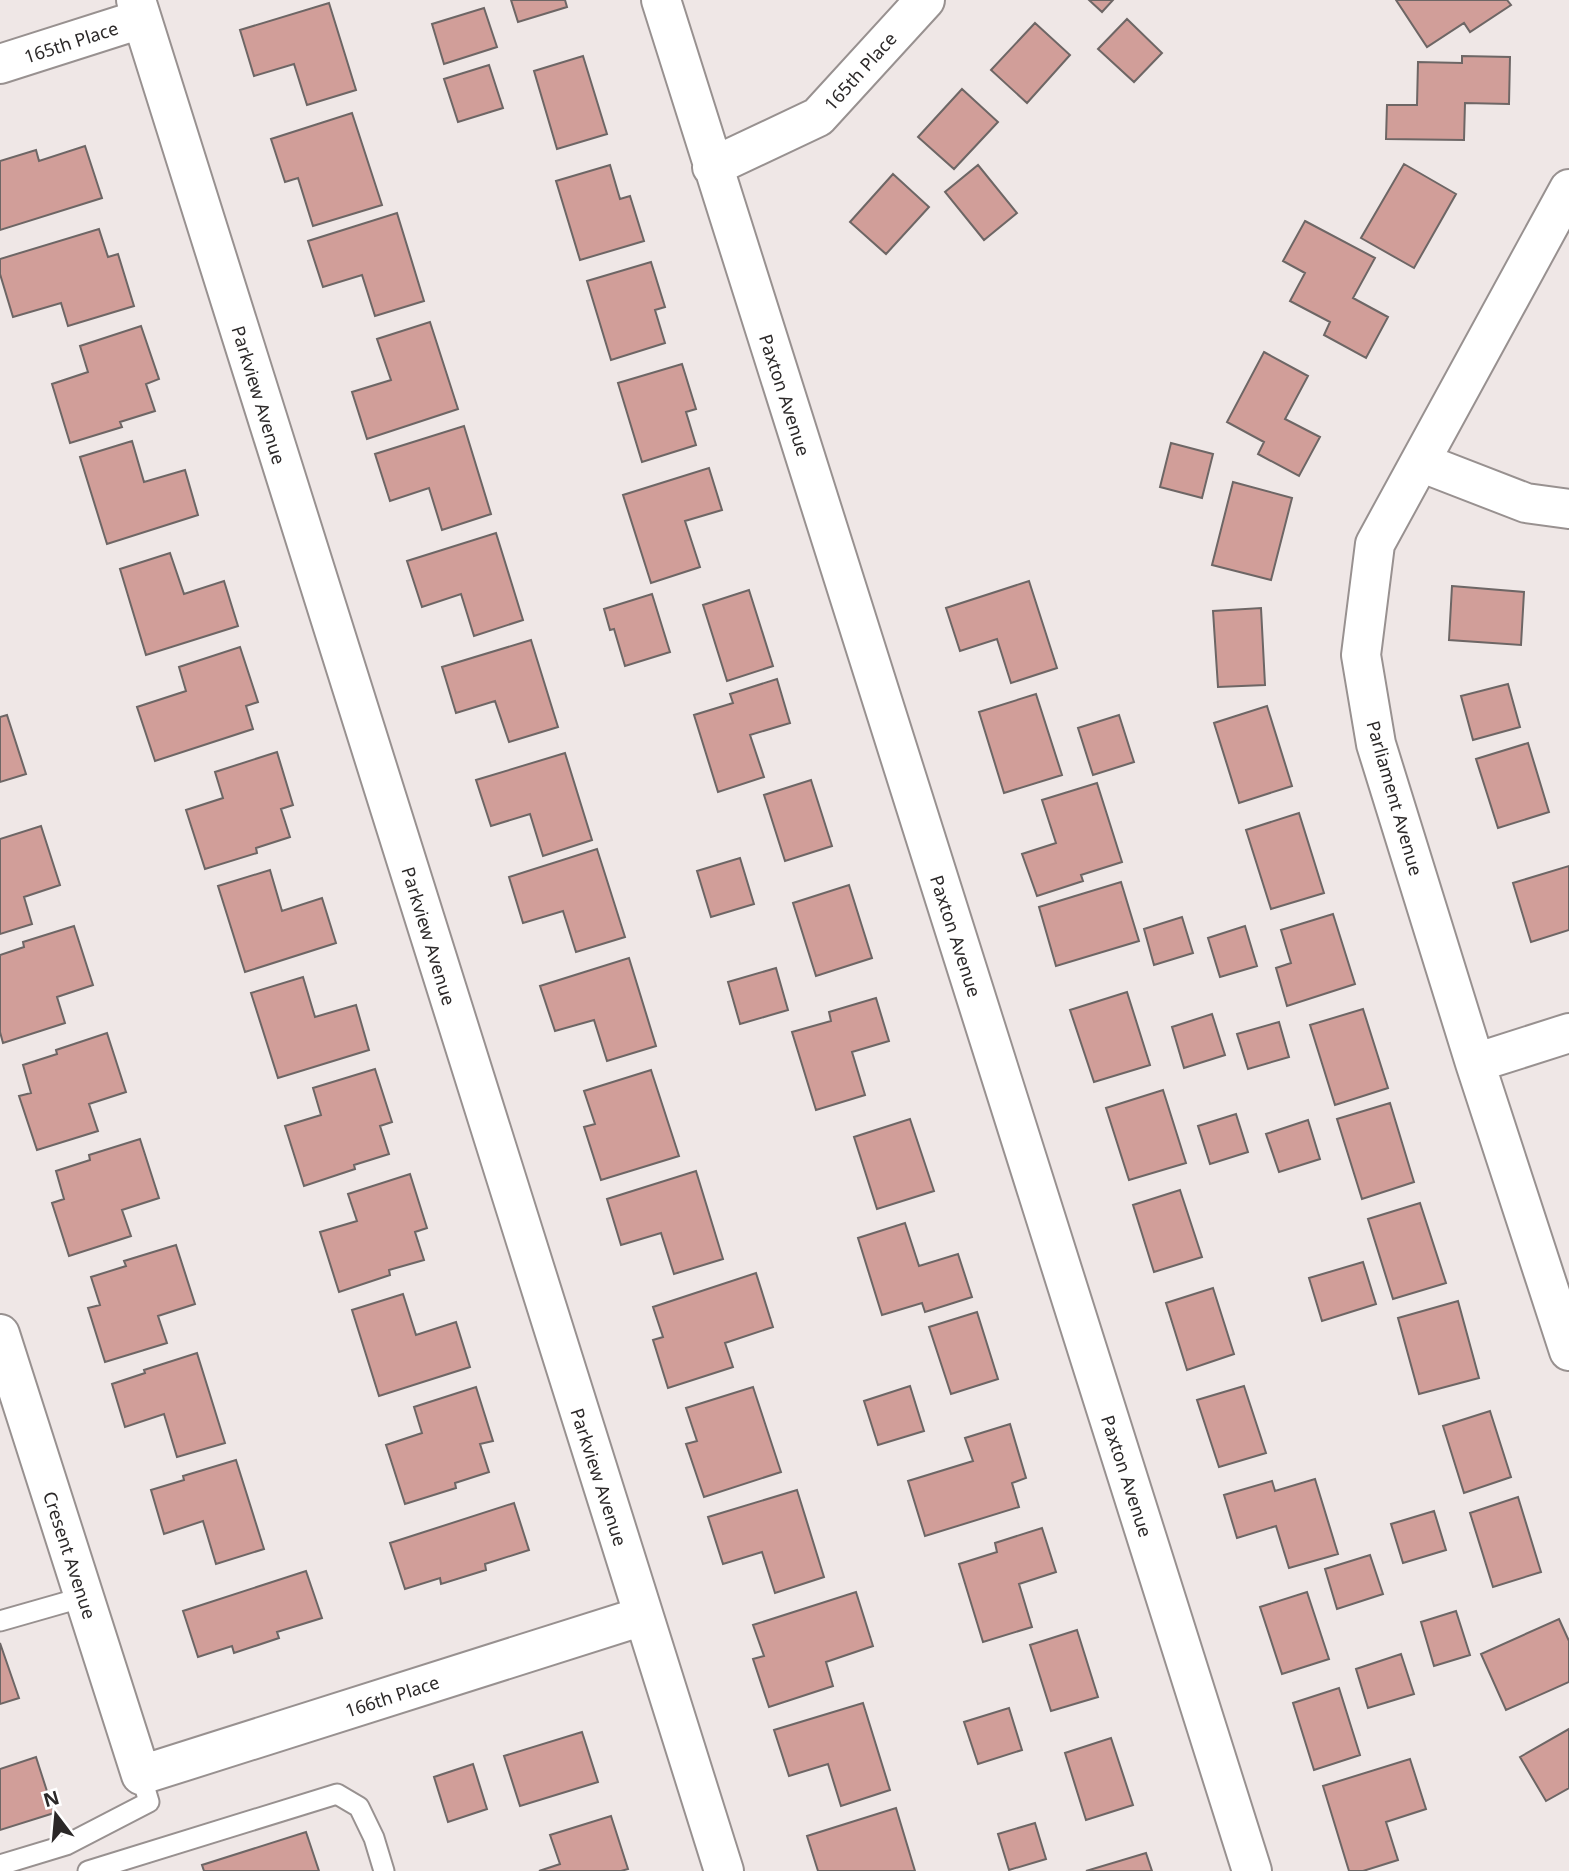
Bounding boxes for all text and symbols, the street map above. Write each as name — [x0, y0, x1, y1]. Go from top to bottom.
street label: 165th Place — [21, 16, 121, 68]
street label: 165th Place — [818, 27, 902, 115]
street label: Parkview Avenue — [227, 323, 291, 467]
street label: Paxton Avenue — [754, 331, 816, 459]
street label: Parliament Avenue — [1361, 718, 1429, 878]
street label: Parkview Avenue — [397, 864, 461, 1008]
street label: Paxton Avenue — [925, 872, 987, 1000]
street label: Parkview Avenue — [565, 1405, 633, 1549]
street label: Paxton Avenue — [1096, 1412, 1158, 1540]
street label: Cresent Avenue — [38, 1488, 102, 1622]
street label: 166th Place — [342, 1670, 442, 1722]
north arrow — [21, 1780, 91, 1850]
text: N — [40, 1784, 62, 1813]

